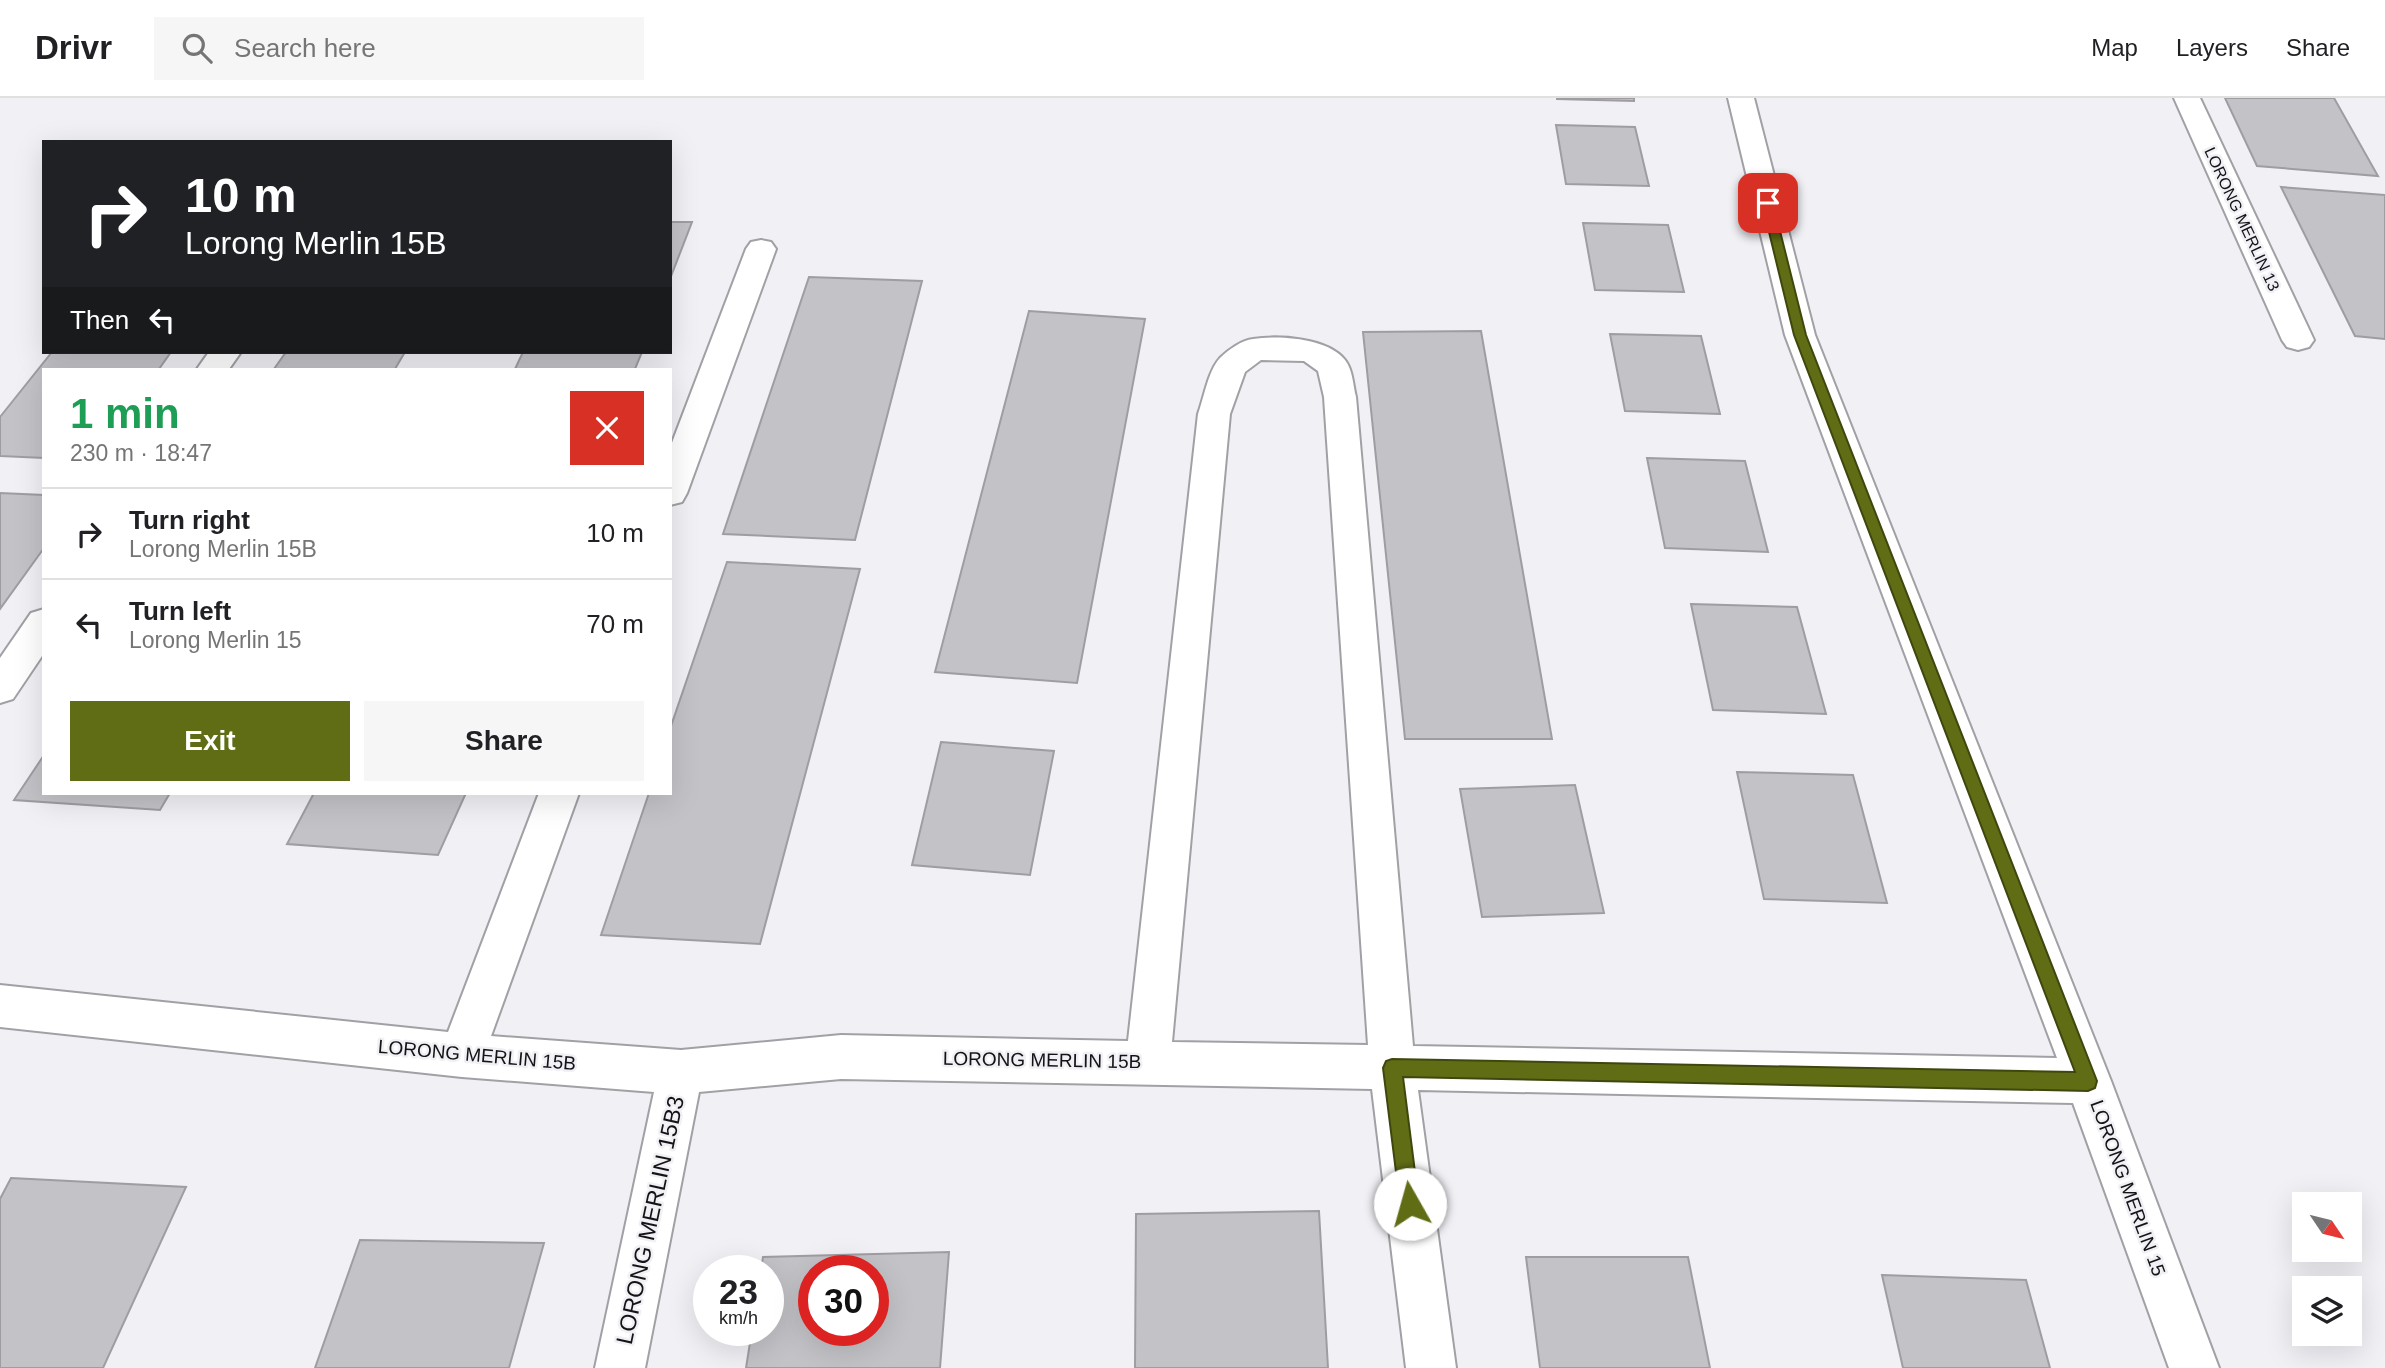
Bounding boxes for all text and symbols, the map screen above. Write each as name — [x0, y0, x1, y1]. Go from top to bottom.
search box — [154, 17, 644, 80]
text: Drivr — [35, 29, 112, 66]
icon: search — [178, 29, 216, 67]
text: Search here — [234, 33, 376, 63]
text: Map — [2091, 34, 2138, 61]
text: Layers — [2176, 34, 2248, 61]
text: Share — [2286, 34, 2350, 61]
street label: LORONG MERLIN 13 — [2201, 144, 2283, 294]
icon: right — [70, 168, 161, 259]
text: 10 m — [185, 168, 297, 222]
pin — [1738, 173, 1798, 233]
icon: arrive — [1749, 184, 1787, 222]
text: Lorong Merlin 15B — [185, 225, 446, 261]
icon: left — [143, 301, 181, 339]
text: Then — [70, 305, 129, 335]
text: 1 min — [70, 390, 180, 437]
button: close — [570, 391, 644, 465]
text: 230 m · 18:47 — [70, 440, 212, 466]
text: Turn right — [129, 505, 250, 535]
icon: right — [70, 515, 108, 553]
text: 10 m — [586, 518, 644, 548]
text: Lorong Merlin 15B — [129, 536, 317, 562]
text: Turn left — [129, 596, 231, 626]
icon: left — [70, 606, 108, 644]
text: 70 m — [586, 609, 644, 639]
text: Lorong Merlin 15 — [129, 627, 302, 653]
button: Exit — [70, 701, 350, 781]
button: Share — [364, 701, 644, 781]
street label: LORONG MERLIN 15B — [377, 1036, 577, 1074]
street label: LORONG MERLIN 15B — [943, 1048, 1141, 1072]
street label: LORONG MERLIN 15B3 — [611, 1094, 689, 1346]
street label: LORONG MERLIN 15 — [2086, 1097, 2170, 1279]
position arrow — [1373, 1167, 1447, 1241]
north arrow — [2292, 1192, 2362, 1262]
map controls — [2292, 1192, 2362, 1346]
speed limit sign: 30 — [798, 1255, 889, 1346]
text: 23 — [719, 1272, 758, 1311]
button: layers — [2292, 1276, 2362, 1346]
text: km/h — [719, 1308, 758, 1328]

